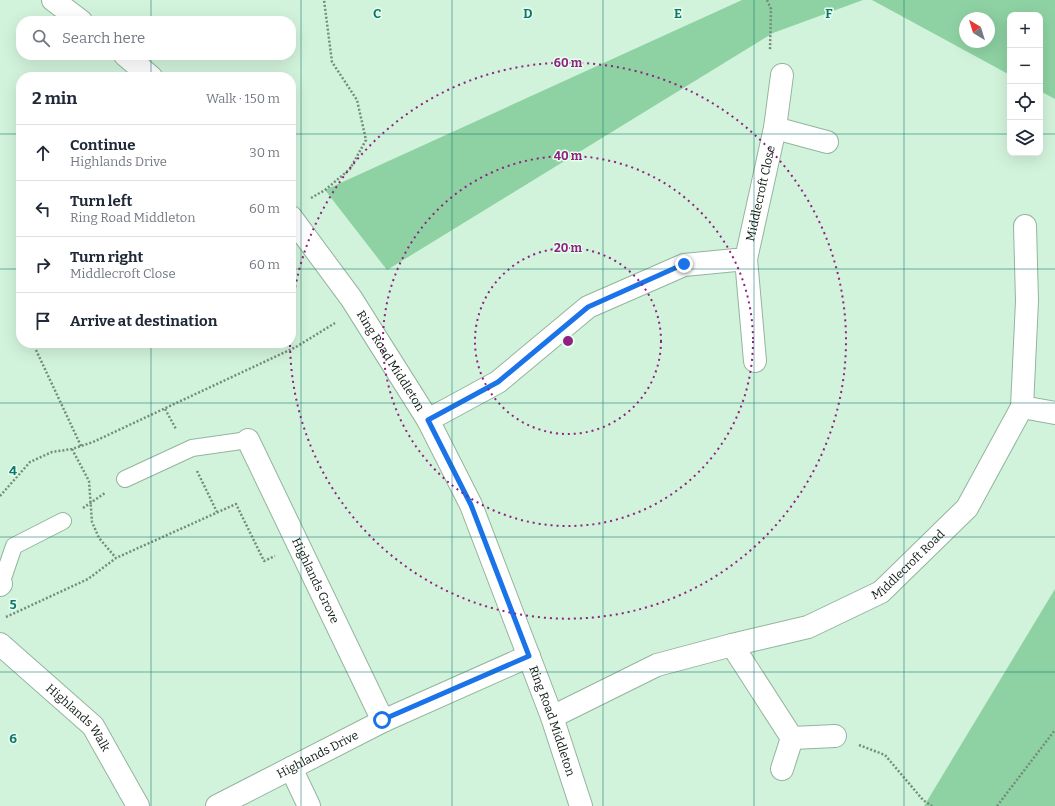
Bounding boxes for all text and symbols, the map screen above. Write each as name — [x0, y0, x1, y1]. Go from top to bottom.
text: C — [373, 6, 381, 21]
text: D — [523, 6, 533, 21]
text: E — [674, 6, 682, 21]
text: F — [825, 6, 833, 21]
north arrow — [959, 12, 995, 48]
map controls — [1007, 12, 1043, 156]
button: + — [1007, 12, 1043, 48]
search box — [16, 16, 296, 60]
icon: search — [30, 27, 52, 49]
text: Search here — [62, 29, 145, 47]
button: − — [1007, 48, 1043, 84]
text: 60 m — [554, 56, 583, 70]
button: locate — [1007, 84, 1043, 120]
text: 2 min — [32, 88, 77, 109]
text: Walk · 150 m — [206, 91, 280, 106]
button: layers — [1007, 120, 1043, 156]
text: Continue — [70, 136, 136, 154]
icon: ahead — [32, 142, 54, 164]
street label: Middlecroft Close — [743, 144, 778, 243]
text: 30 m — [249, 145, 280, 160]
text: 40 m — [554, 149, 583, 163]
text: Highlands Drive — [70, 154, 167, 169]
text: Turn left — [70, 192, 132, 210]
icon: left — [32, 198, 54, 220]
text: 60 m — [249, 201, 280, 216]
text: Ring Road Middleton — [70, 210, 196, 225]
text: 20 m — [554, 241, 583, 255]
text: Turn right — [70, 248, 143, 266]
icon: right — [32, 254, 54, 276]
route end — [675, 255, 693, 273]
text: 60 m — [249, 257, 280, 272]
text: Middlecroft Close — [70, 266, 176, 281]
street label: Ring Road Middleton — [354, 308, 428, 414]
icon: arrive — [32, 310, 54, 332]
text: Arrive at destination — [70, 312, 217, 330]
centre of rings — [561, 334, 575, 348]
text: 4 — [9, 463, 17, 478]
street label: Middlecroft Road — [869, 527, 947, 603]
street label: Highlands Grove — [289, 536, 342, 626]
text: 5 — [9, 597, 17, 612]
street label: Ring Road Middleton — [526, 664, 578, 778]
street label: Highlands Walk — [43, 681, 113, 754]
route start — [373, 711, 391, 729]
street label: Highlands Drive — [275, 728, 361, 781]
text: 6 — [9, 731, 17, 746]

